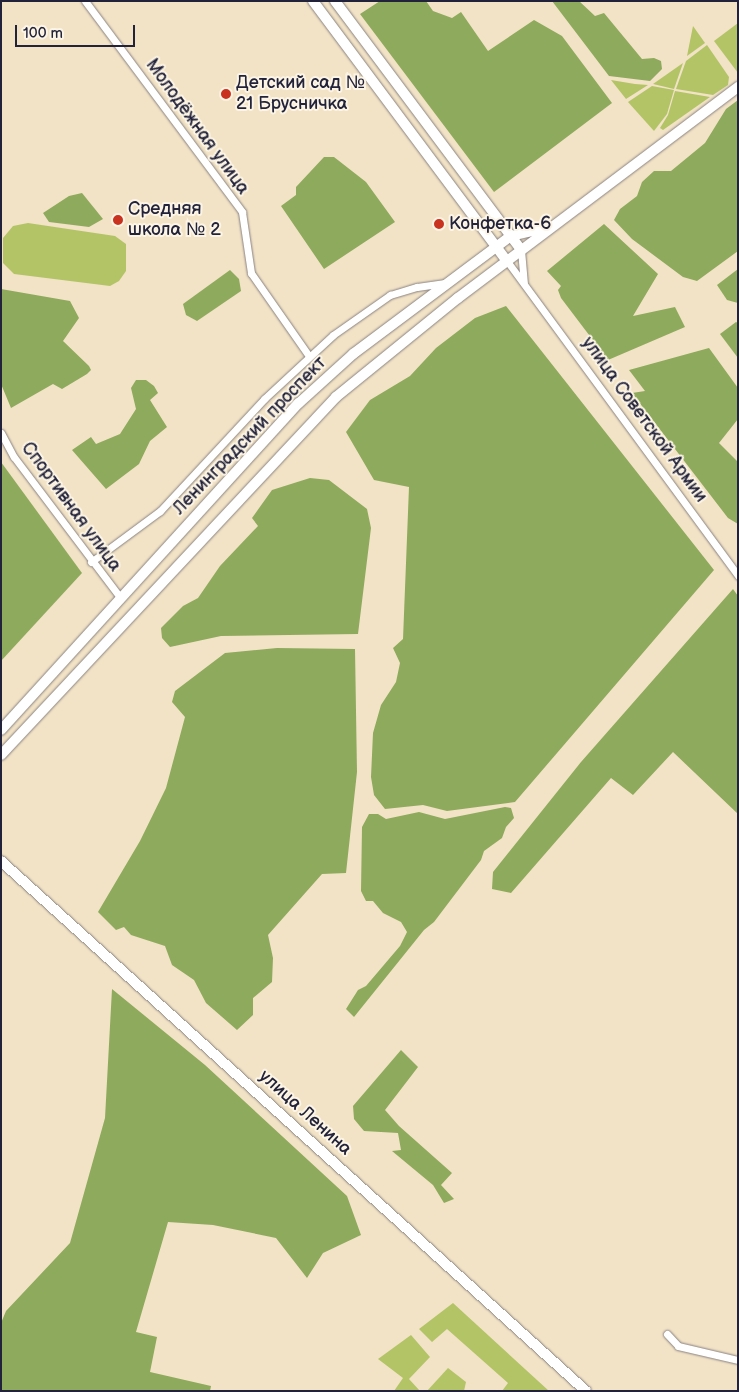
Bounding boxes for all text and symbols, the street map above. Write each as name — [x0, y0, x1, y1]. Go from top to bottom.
scale bar — [18, 15, 138, 47]
text: 100 m — [23, 24, 63, 43]
street label: Молодёжная улица — [141, 55, 253, 199]
place label: Детский сад № 21 Брусничка — [236, 73, 365, 116]
marker: Детский сад № 21 Брусничка — [220, 88, 232, 100]
place label: Средняя школа № 2 — [128, 199, 221, 242]
place label: Конфетка-6 — [449, 213, 551, 235]
marker: Средняя школа № 2 — [112, 214, 124, 226]
marker: Конфетка-6 — [433, 218, 445, 230]
street label: улица Советской Армии — [577, 333, 711, 507]
street label: Ленинградский проспект — [169, 352, 331, 520]
street label: Спортивная улица — [17, 438, 125, 576]
street label: улица Ленина — [254, 1066, 356, 1160]

